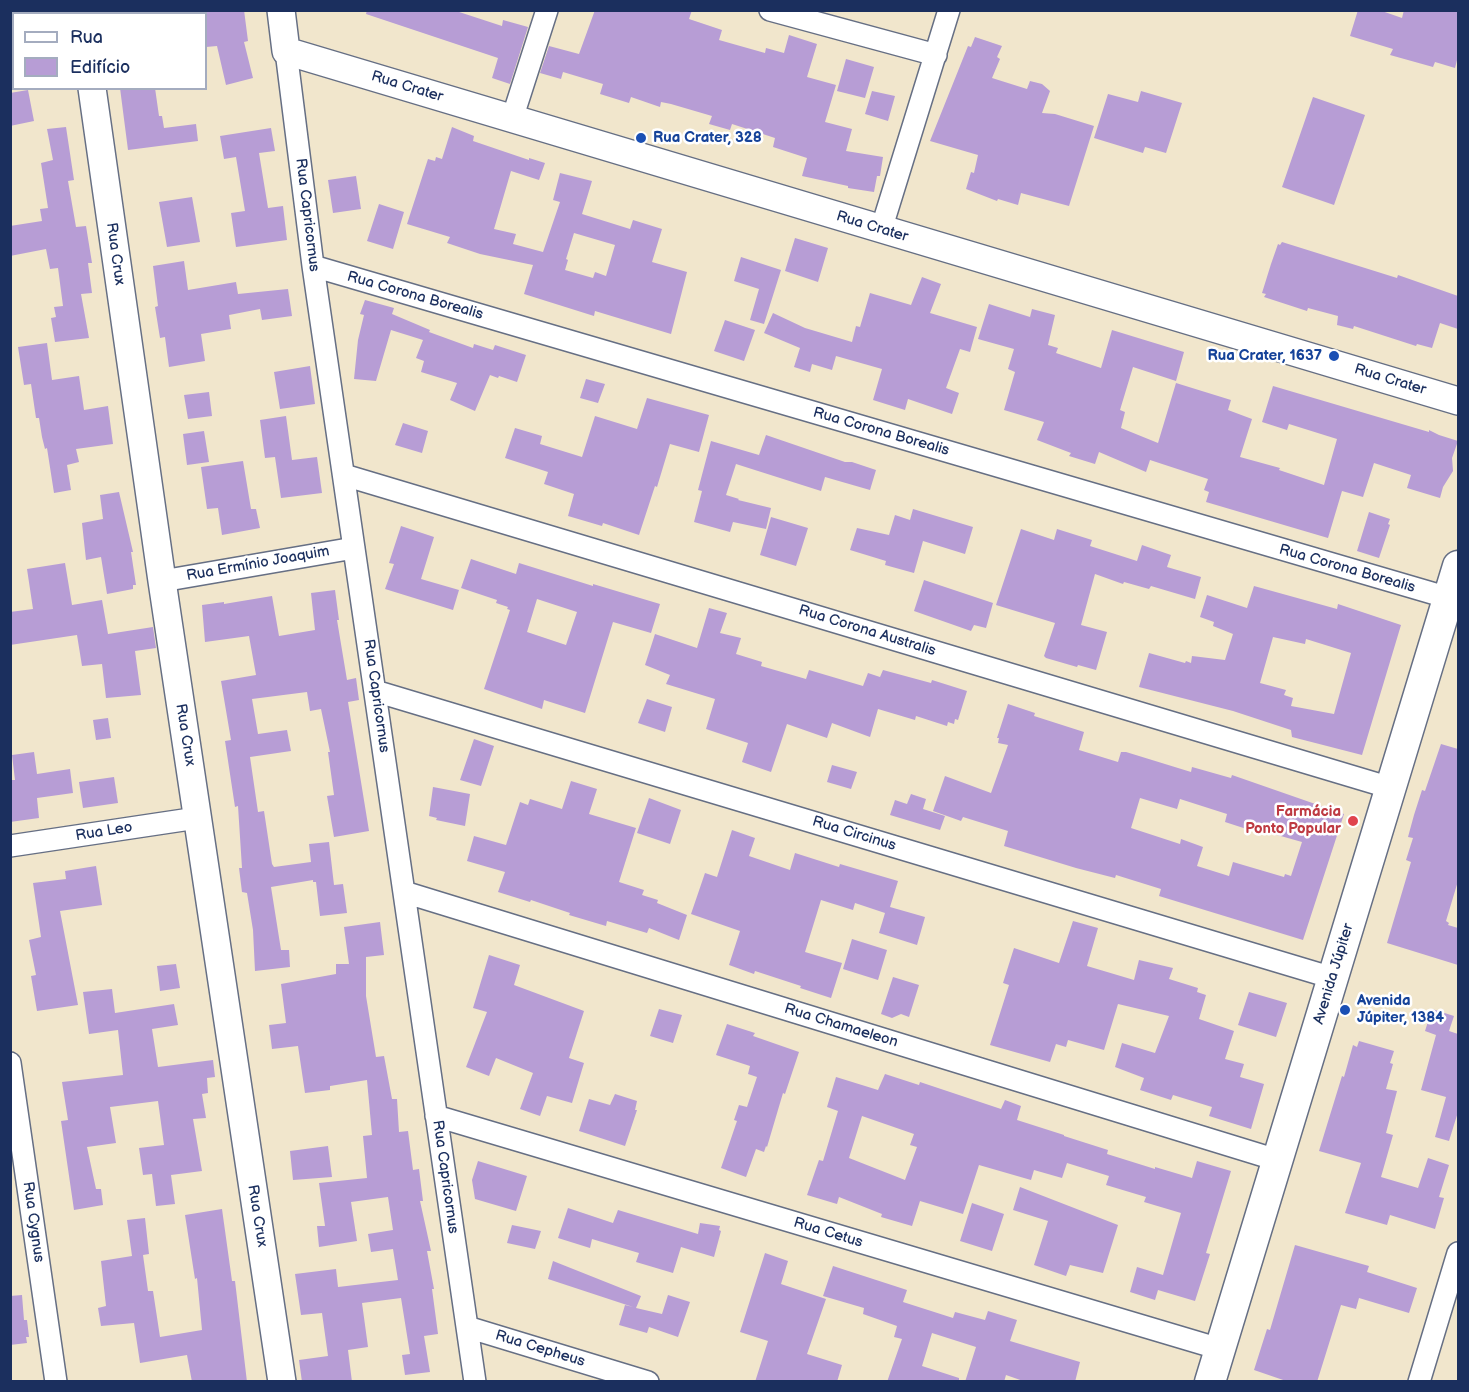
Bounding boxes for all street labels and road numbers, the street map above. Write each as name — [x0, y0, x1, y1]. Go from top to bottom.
street label: Rua Crater — [369, 68, 445, 106]
street label: Rua Capricornus — [291, 157, 323, 273]
street label: Rua Crater — [834, 208, 910, 246]
street label: Rua Crux — [102, 222, 128, 286]
street label: Rua Corona Borealis — [345, 268, 485, 324]
street label: Rua Crater — [1352, 361, 1428, 399]
street label: Rua Corona Borealis — [811, 404, 951, 460]
street label: Rua Corona Borealis — [1277, 541, 1417, 597]
street label: Rua Ermínio Joaquim — [185, 543, 331, 585]
street label: Rua Corona Australis — [796, 602, 938, 660]
street label: Rua Capricornus — [359, 638, 393, 754]
street label: Rua Crux — [171, 702, 199, 768]
street label: Rua Circinus — [810, 813, 898, 855]
street label: Rua Leo — [74, 819, 134, 845]
street label: Avenida Júpiter — [1310, 921, 1358, 1027]
street label: Rua Chamaeleon — [782, 1000, 900, 1052]
street label: Rua Capricornus — [428, 1119, 462, 1235]
street label: Rua Cygnus — [18, 1180, 48, 1264]
street label: Rua Crux — [243, 1183, 271, 1249]
street label: Rua Cetus — [791, 1214, 865, 1252]
street label: Rua Cepheus — [493, 1327, 587, 1371]

